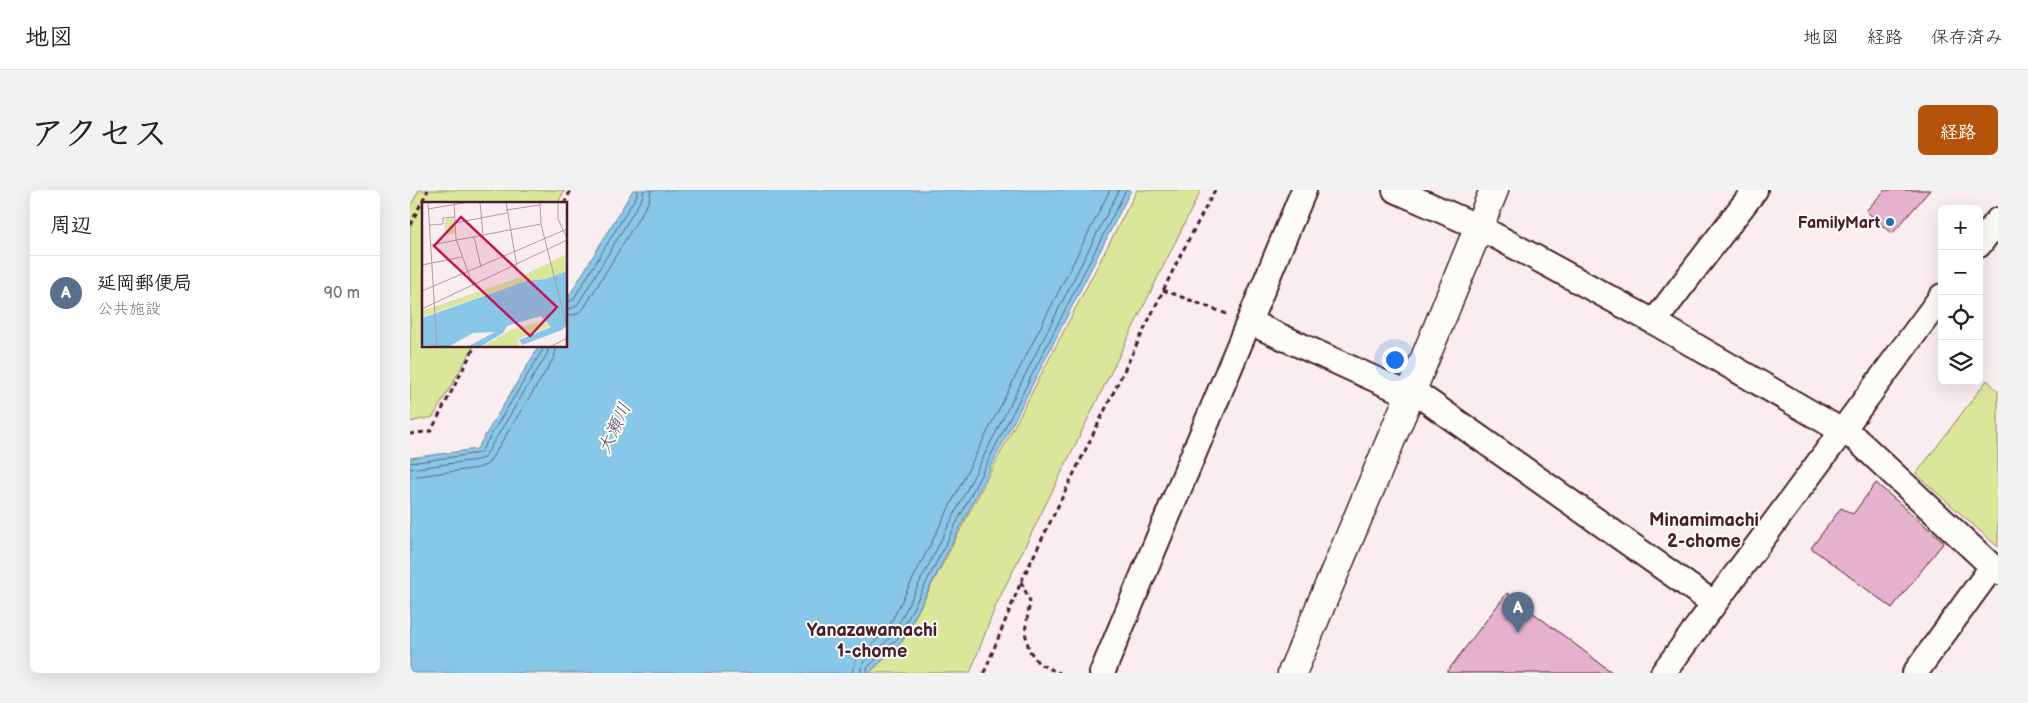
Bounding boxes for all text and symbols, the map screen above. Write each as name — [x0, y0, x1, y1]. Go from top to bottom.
text: 地図 — [25, 23, 73, 52]
text: 地図 — [1803, 27, 1839, 48]
text: 経路 — [1867, 27, 1903, 48]
text: 保存済み — [1931, 27, 2003, 48]
button: 経路 — [1918, 105, 1998, 155]
text: アクセス — [30, 113, 168, 156]
inset map — [422, 202, 568, 348]
map controls — [1938, 205, 1983, 385]
button: + — [1938, 205, 1983, 250]
text: 周辺 — [50, 213, 92, 238]
place label: FamilyMart — [1798, 214, 1881, 233]
marker: FamilyMart — [1884, 216, 1896, 228]
button: − — [1938, 250, 1983, 295]
text: 延岡郵便局 — [97, 272, 192, 295]
text: A — [61, 284, 71, 303]
text: 90 m — [324, 284, 360, 303]
button: locate — [1938, 295, 1983, 340]
text: 公共施設 — [97, 300, 161, 319]
button: layers — [1938, 340, 1983, 385]
your location — [1382, 347, 1408, 373]
water label: 大瀬川 — [594, 399, 635, 457]
district label: Minamimachi 2-chome — [1649, 510, 1759, 552]
pin: A — [1502, 592, 1534, 633]
district label: Yanazawamachi 1-chome — [807, 620, 937, 662]

